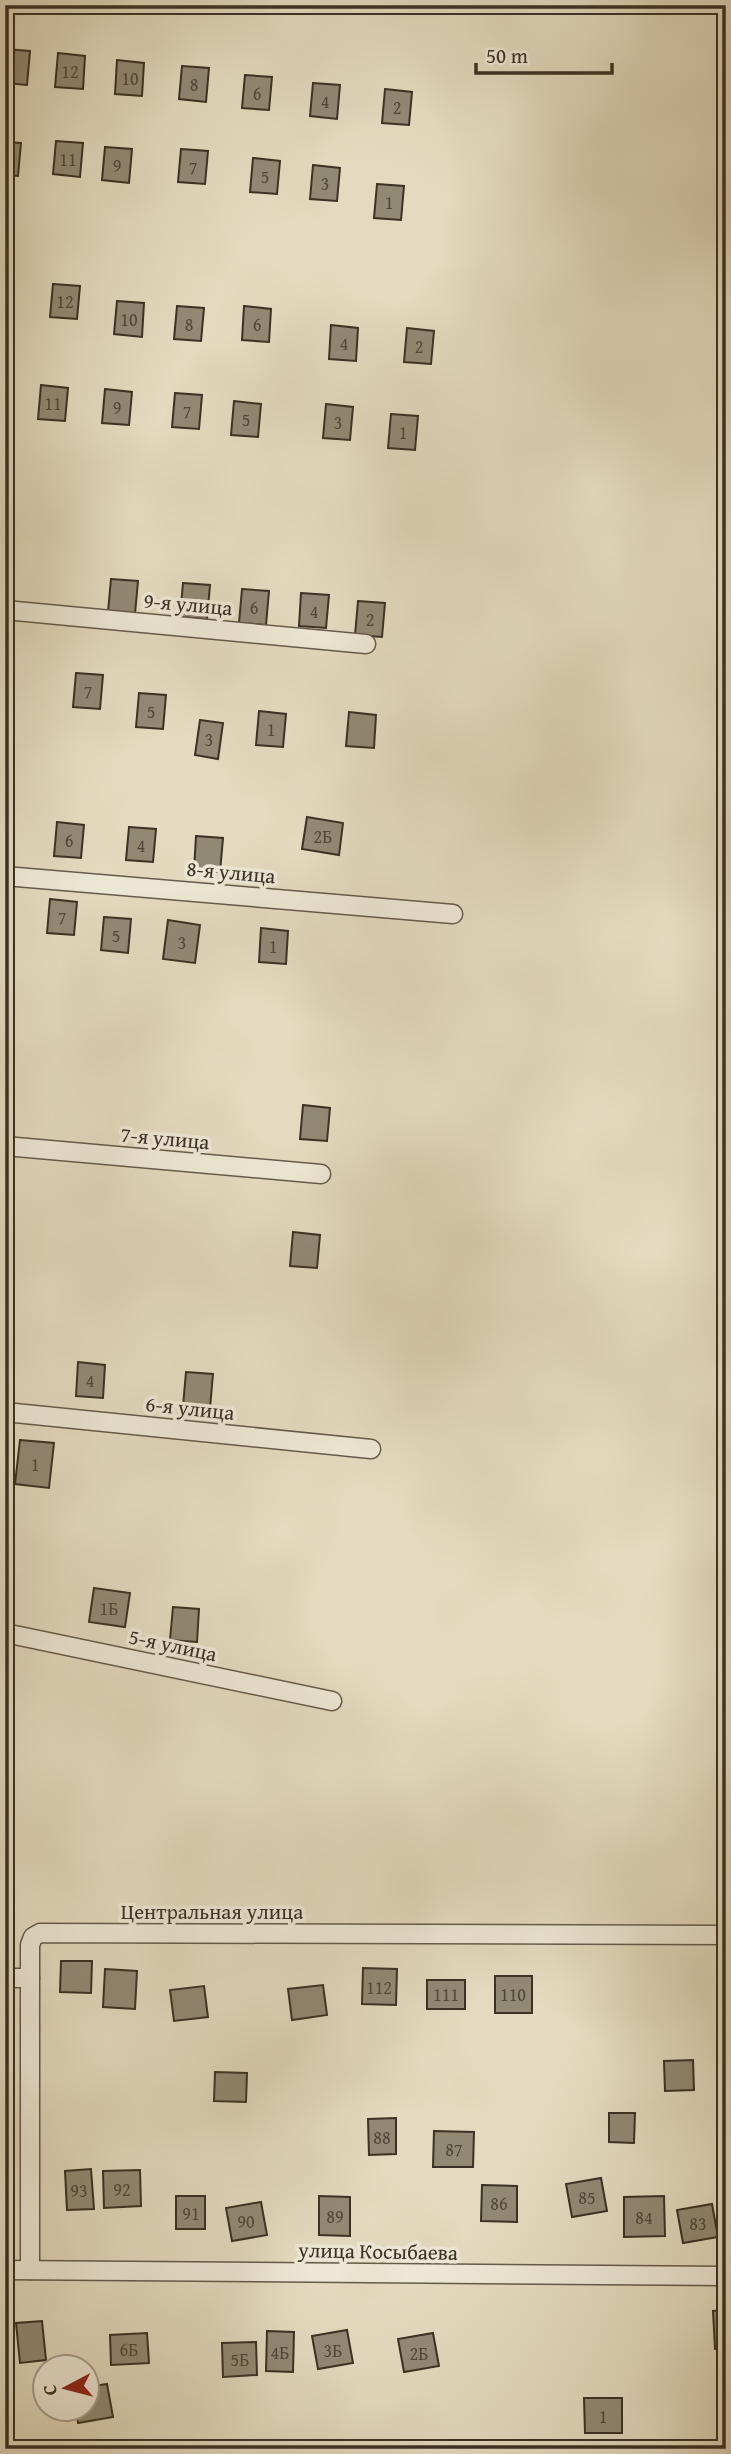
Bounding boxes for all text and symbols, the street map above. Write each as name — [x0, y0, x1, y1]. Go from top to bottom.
scale bar — [476, 32, 612, 76]
text: 50 m — [486, 40, 528, 71]
house number: 12 — [61, 58, 79, 85]
house number: 10 — [121, 65, 139, 92]
house number: 8 — [190, 71, 198, 98]
house number: 6 — [253, 80, 261, 107]
house number: 4 — [321, 88, 329, 115]
house number: 2 — [393, 94, 401, 121]
house number: 11 — [59, 146, 77, 173]
house number: 9 — [113, 152, 121, 179]
house number: 7 — [189, 154, 197, 181]
house number: 5 — [261, 163, 269, 190]
house number: 3 — [321, 170, 329, 197]
house number: 1 — [385, 189, 393, 216]
house number: 12 — [56, 288, 74, 315]
house number: 10 — [120, 306, 138, 333]
house number: 8 — [185, 311, 193, 338]
house number: 6 — [253, 311, 261, 338]
house number: 4 — [340, 330, 348, 357]
house number: 2 — [415, 333, 423, 360]
house number: 11 — [44, 390, 62, 417]
house number: 9 — [113, 394, 121, 421]
house number: 7 — [183, 398, 191, 425]
house number: 5 — [242, 406, 250, 433]
house number: 3 — [334, 409, 342, 436]
house number: 1 — [399, 419, 407, 446]
street label: 9-я улица — [142, 585, 234, 623]
house number: 6 — [250, 594, 258, 621]
house number: 4 — [310, 598, 318, 625]
house number: 2 — [366, 606, 374, 633]
house number: 7 — [84, 678, 92, 705]
house number: 5 — [147, 698, 155, 725]
house number: 1 — [267, 716, 275, 743]
house number: 3 — [205, 726, 213, 753]
house number: 2Б — [314, 823, 332, 850]
house number: 6 — [65, 827, 73, 854]
house number: 4 — [137, 832, 145, 859]
street label: 8-я улица — [185, 853, 277, 891]
house number: 7 — [58, 904, 66, 931]
house number: 5 — [112, 922, 120, 949]
house number: 3 — [178, 929, 186, 956]
house number: 1 — [269, 933, 277, 960]
street label: 7-я улица — [119, 1119, 211, 1157]
house number: 4 — [86, 1367, 94, 1394]
street label: 6-я улица — [144, 1388, 236, 1428]
house number: 1 — [31, 1451, 39, 1478]
house number: 1Б — [100, 1595, 118, 1622]
street label: 5-я улица — [126, 1621, 220, 1669]
street label: Центральная улица — [121, 1896, 303, 1927]
house number: 112 — [366, 1974, 392, 2001]
house number: 111 — [433, 1981, 459, 2008]
house number: 110 — [500, 1981, 526, 2008]
house number: 88 — [373, 2124, 391, 2151]
house number: 87 — [445, 2136, 463, 2163]
house number: 92 — [113, 2176, 131, 2203]
house number: 93 — [70, 2177, 88, 2204]
house number: 85 — [578, 2184, 596, 2211]
house number: 86 — [490, 2190, 508, 2217]
house number: 91 — [182, 2200, 200, 2227]
house number: 89 — [326, 2203, 344, 2230]
house number: 84 — [635, 2204, 653, 2231]
house number: 90 — [237, 2208, 255, 2235]
house number: 83 — [689, 2210, 707, 2237]
street label: улица Косыбаева — [297, 2234, 458, 2268]
house number: 6Б — [120, 2336, 138, 2363]
house number: 3Б — [324, 2337, 342, 2364]
house number: 4Б — [271, 2339, 289, 2366]
house number: 2Б — [410, 2340, 428, 2367]
house number: 5Б — [231, 2346, 249, 2373]
north arrow — [32, 2352, 102, 2422]
text: С — [35, 2383, 64, 2397]
house number: 1 — [599, 2403, 607, 2430]

